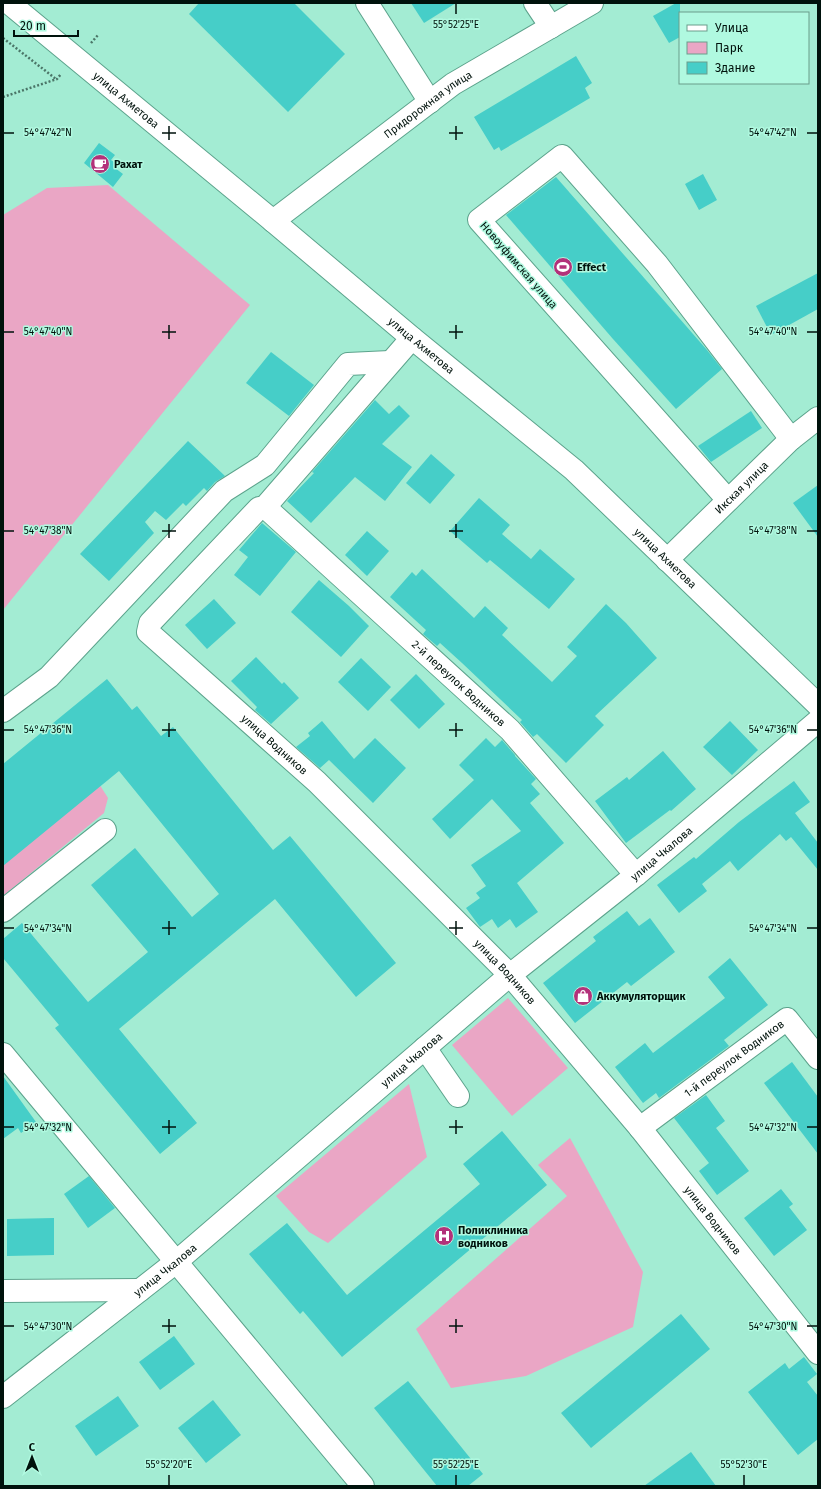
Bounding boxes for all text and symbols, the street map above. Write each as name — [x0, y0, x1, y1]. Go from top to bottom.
scale bar — [14, 12, 78, 38]
legend — [679, 12, 809, 84]
text: 20 m — [20, 19, 46, 33]
text: 55°52'25"E — [433, 19, 479, 31]
text: Улица — [715, 21, 749, 35]
text: Парк — [715, 41, 744, 55]
text: Здание — [715, 61, 755, 75]
street label: Придорожная улица — [382, 68, 475, 141]
street label: улица Ахметова — [90, 69, 161, 131]
text: 54°47'42"N — [24, 127, 72, 139]
text: 54°47'42"N — [749, 127, 797, 139]
cafe icon: Рахат — [89, 153, 111, 175]
place label: Рахат — [114, 158, 143, 171]
street label: Новоуфимская улица — [477, 219, 560, 312]
sports icon: Effect — [552, 256, 574, 278]
place label: Effect — [577, 261, 607, 274]
street label: улица Ахметова — [385, 315, 457, 377]
text: 54°47'40"N — [24, 326, 72, 338]
text: 54°47'40"N — [749, 326, 797, 338]
street label: Икская улица — [712, 459, 771, 517]
text: 54°47'38"N — [24, 525, 72, 537]
street label: улица Ахметова — [631, 525, 699, 591]
text: 54°47'38"N — [749, 525, 797, 537]
street label: 2-й переулок Водников — [409, 638, 508, 730]
street label: улица Водников — [238, 712, 310, 778]
text: 54°47'36"N — [24, 724, 72, 736]
text: 54°47'36"N — [749, 724, 797, 736]
street label: улица Чкалова — [628, 824, 695, 884]
text: 54°47'34"N — [24, 923, 72, 935]
text: 54°47'34"N — [749, 923, 797, 935]
street label: улица Водников — [471, 937, 538, 1007]
shop icon: Аккумуляторщик — [572, 985, 594, 1007]
place label: Аккумуляторщик — [596, 990, 687, 1003]
street label: 1-й переулок Водников — [682, 1017, 787, 1100]
street label: улица Чкалова — [379, 1030, 445, 1090]
text: 54°47'32"N — [24, 1122, 72, 1134]
text: 54°47'32"N — [749, 1122, 797, 1134]
street label: улица Водников — [681, 1183, 744, 1258]
place label: Поликлиника водников — [458, 1224, 528, 1250]
hospital icon: Поликлиника водников — [433, 1225, 455, 1247]
street label: улица Чкалова — [131, 1241, 199, 1299]
text: 54°47'30"N — [24, 1321, 72, 1333]
text: 54°47'30"N — [749, 1321, 797, 1333]
north arrow — [12, 1437, 52, 1477]
text: С — [29, 1441, 36, 1454]
text: 55°52'20"E — [146, 1459, 192, 1471]
text: 55°52'25"E — [433, 1459, 479, 1471]
text: 55°52'30"E — [721, 1459, 767, 1471]

